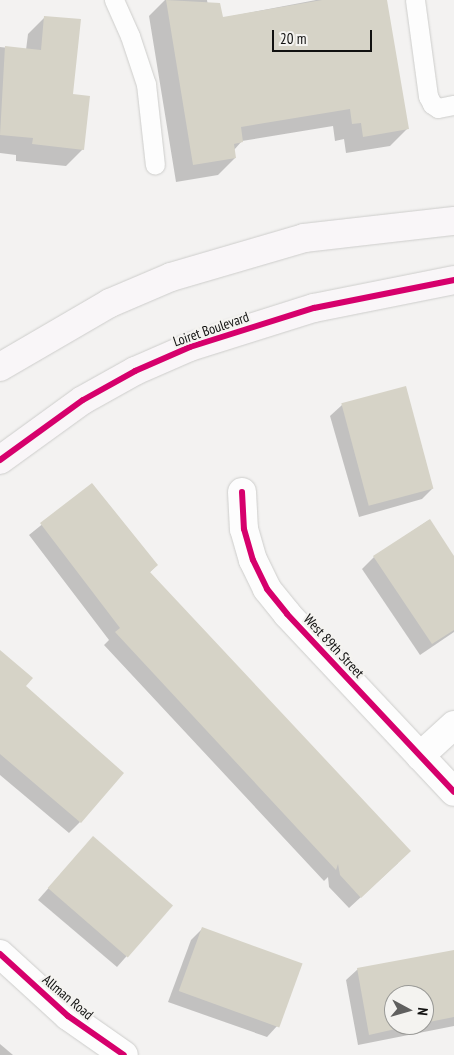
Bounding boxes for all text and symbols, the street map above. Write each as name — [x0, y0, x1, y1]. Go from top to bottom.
scale bar — [274, 20, 374, 52]
text: 20 m — [280, 29, 306, 48]
street label: Loiret Boulevard — [171, 308, 251, 350]
street label: West 89th Street — [300, 611, 368, 681]
street label: Allman Road — [39, 971, 97, 1023]
north arrow — [384, 985, 434, 1035]
text: N — [414, 1007, 432, 1016]

